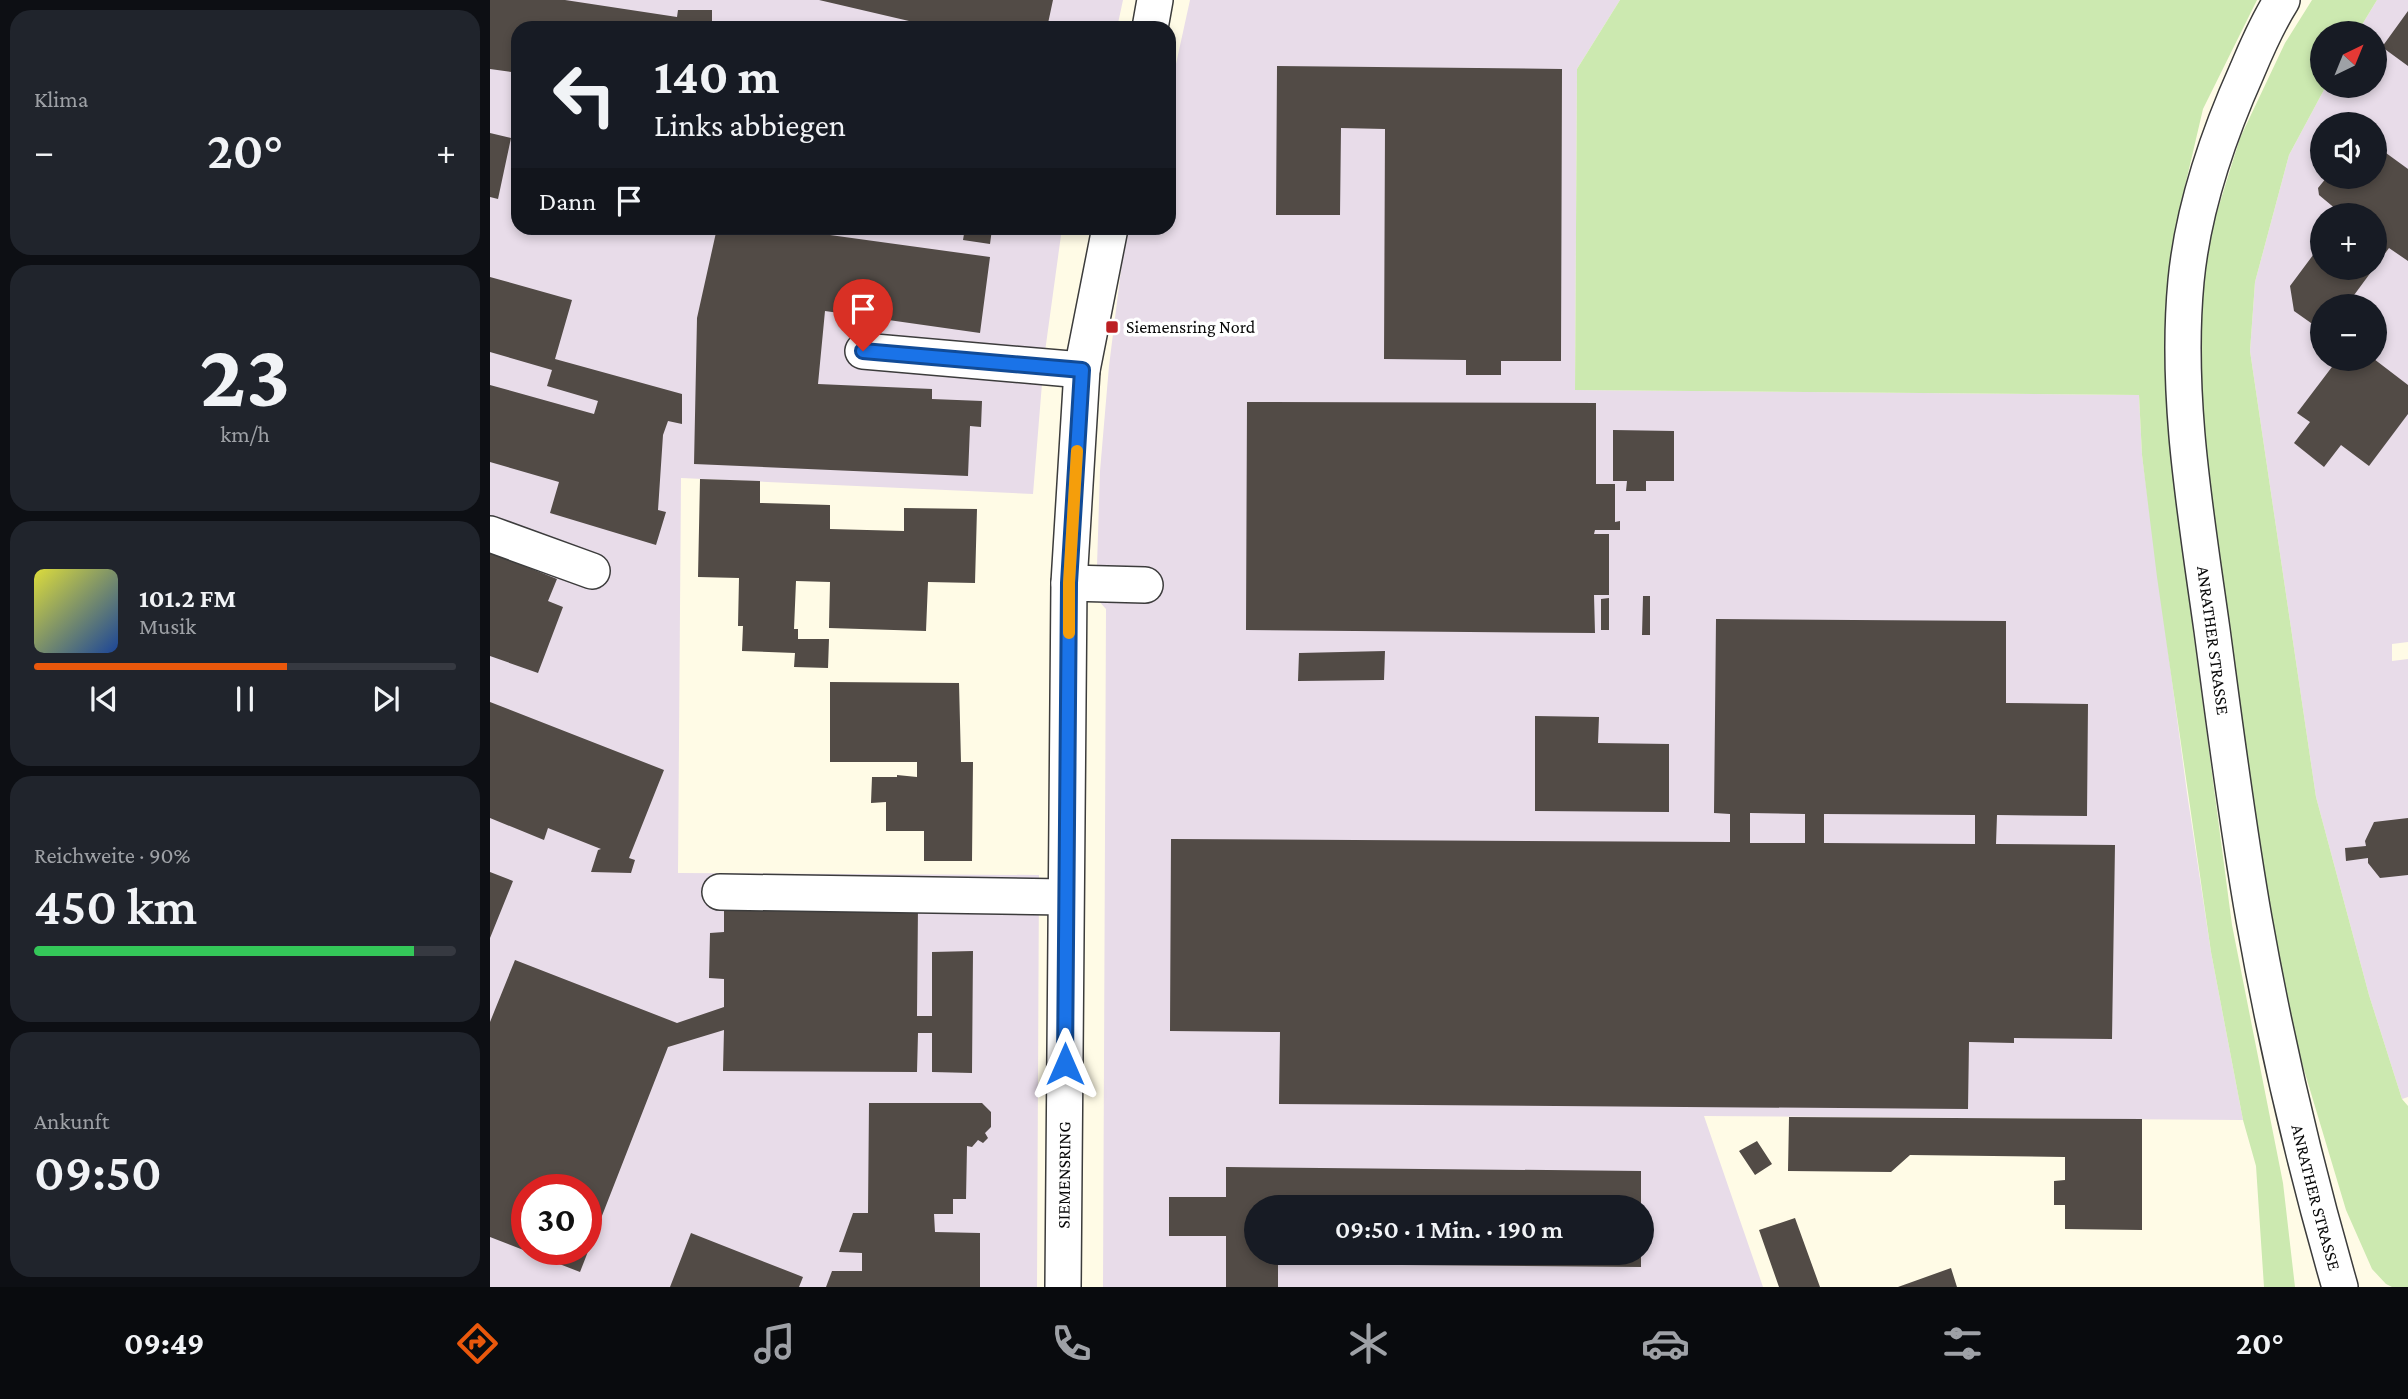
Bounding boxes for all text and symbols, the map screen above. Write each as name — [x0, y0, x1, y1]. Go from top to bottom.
north arrow — [2310, 21, 2387, 98]
map controls — [2310, 21, 2387, 371]
icon: left — [539, 49, 630, 140]
text: 140 m — [654, 49, 779, 104]
text: Klima — [34, 86, 88, 112]
text: Links abbiegen — [654, 107, 846, 143]
button: sound — [2310, 112, 2387, 189]
text: 20° — [207, 121, 283, 179]
text: − — [34, 130, 54, 172]
text: + — [436, 130, 456, 172]
icon: arrive — [610, 182, 648, 220]
text: Dann — [539, 187, 596, 216]
button: + — [2310, 203, 2387, 280]
pin — [833, 279, 893, 351]
icon: arrive — [844, 290, 882, 328]
button: − — [2310, 294, 2387, 371]
place label: Siemensring Nord — [1126, 317, 1256, 337]
marker: Siemensring Nord — [1104, 319, 1120, 335]
text: 23 — [200, 324, 290, 426]
text: km/h — [220, 421, 270, 447]
street label: ANRATHER STRASSE — [2193, 564, 2233, 716]
text: 101.2 FM — [139, 584, 236, 613]
text: Musik — [139, 613, 196, 639]
icon: previous — [85, 680, 123, 718]
icon: pause — [226, 680, 264, 718]
icon: next — [367, 680, 405, 718]
text: Reichweite · 90% — [34, 842, 191, 868]
text: 450 km — [34, 877, 197, 935]
position arrow — [1028, 1027, 1102, 1101]
text: Ankunft — [34, 1108, 109, 1134]
street label: SIEMENSRING — [1053, 1121, 1074, 1229]
street label: ANRATHER STRASSE — [2287, 1122, 2345, 1273]
text: 09:50 — [34, 1143, 162, 1201]
speed limit sign: 30 — [511, 1174, 602, 1265]
text: 09:50 · 1 Min. · 190 m — [1335, 1215, 1563, 1244]
icon: directions — [453, 1319, 502, 1368]
icon: music — [750, 1319, 799, 1368]
icon: phone — [1047, 1319, 1096, 1368]
icon: climate — [1344, 1319, 1393, 1368]
icon: car — [1641, 1319, 1690, 1368]
icon: filters — [1938, 1319, 1987, 1368]
text: 09:49 — [124, 1325, 204, 1361]
text: 20° — [2236, 1325, 2284, 1361]

